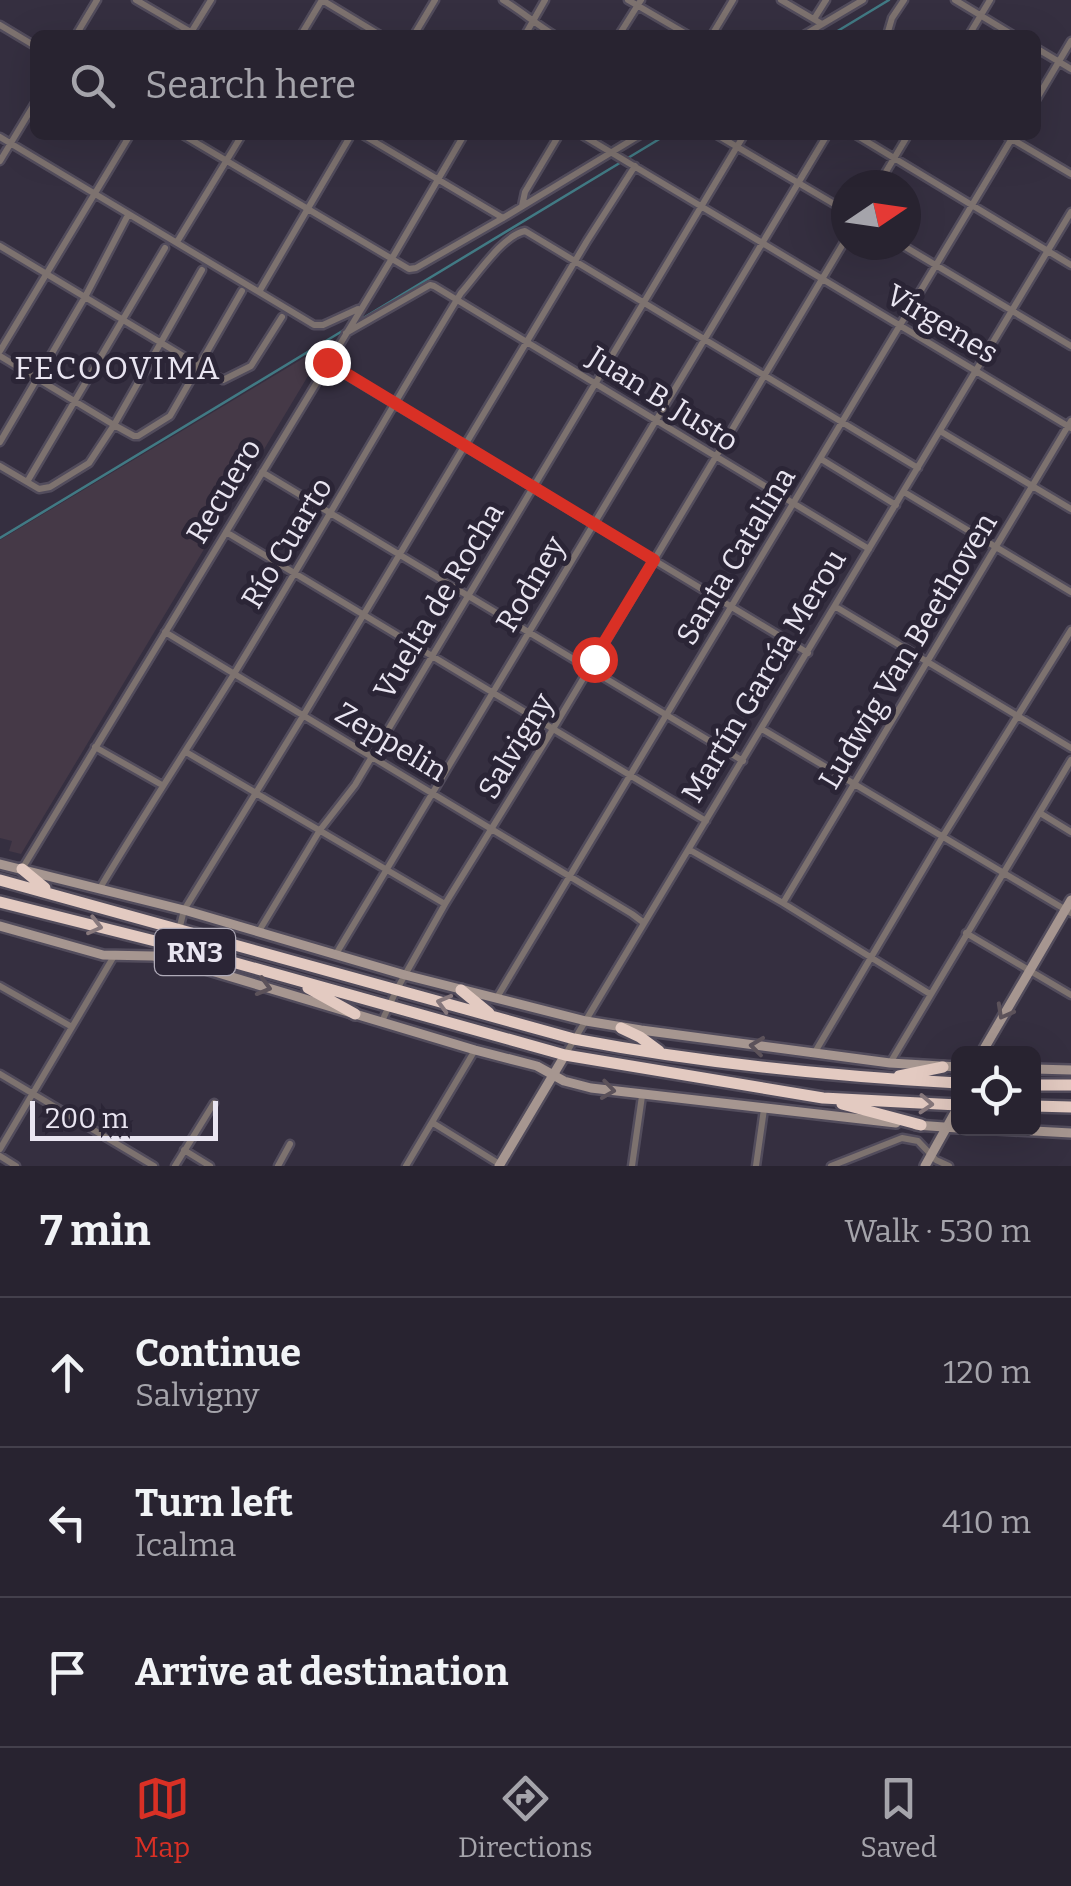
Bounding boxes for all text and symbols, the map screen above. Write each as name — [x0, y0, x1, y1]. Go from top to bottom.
search box — [30, 30, 1041, 140]
icon: search — [65, 58, 120, 113]
text: Search here — [145, 62, 356, 108]
north arrow — [831, 170, 921, 260]
street label: Vírgenes — [880, 277, 1004, 371]
street label: Juan B. Justo — [580, 338, 745, 459]
route end — [305, 340, 351, 386]
district label: FECOOVIMA — [14, 349, 222, 387]
street label: Recuero — [179, 432, 269, 550]
street label: Santa Catalina — [669, 461, 803, 651]
street label: Río Cuarto — [234, 471, 340, 615]
street label: Vuelta de Rocha — [366, 496, 512, 706]
street label: Ludwig Van Beethoven — [811, 507, 1005, 795]
street label: Rodney — [489, 530, 573, 638]
street label: Martín García Merou — [674, 543, 854, 809]
route start — [572, 637, 618, 683]
street label: Salvigny — [471, 687, 562, 805]
street label: Zeppelin — [329, 695, 453, 789]
one-way arrow — [86, 914, 103, 935]
road number: RN3 — [155, 929, 235, 975]
one-way arrow — [255, 975, 272, 996]
one-way arrow — [436, 993, 454, 1014]
one-way arrow — [997, 1001, 1016, 1019]
one-way arrow — [749, 1036, 765, 1057]
map controls — [951, 1046, 1041, 1136]
button: locate — [951, 1046, 1041, 1136]
one-way arrow — [599, 1079, 616, 1100]
one-way arrow — [918, 1093, 934, 1114]
scale bar — [30, 1096, 218, 1140]
text: 200 m — [45, 1102, 128, 1135]
text: 7 min — [40, 1206, 151, 1256]
text: Walk · 530 m — [844, 1212, 1031, 1250]
text: Continue — [135, 1330, 301, 1376]
icon: ahead — [40, 1345, 95, 1400]
text: 120 m — [943, 1353, 1031, 1391]
text: Salvigny — [135, 1376, 259, 1414]
text: Turn left — [135, 1480, 293, 1526]
icon: left — [40, 1495, 95, 1550]
text: 410 m — [942, 1503, 1031, 1541]
text: Icalma — [135, 1526, 236, 1564]
icon: arrive — [40, 1645, 95, 1700]
text: Arrive at destination — [135, 1649, 508, 1695]
tab: Map — [134, 1771, 190, 1864]
tab: Directions — [458, 1771, 593, 1864]
tab: Saved — [860, 1771, 937, 1864]

